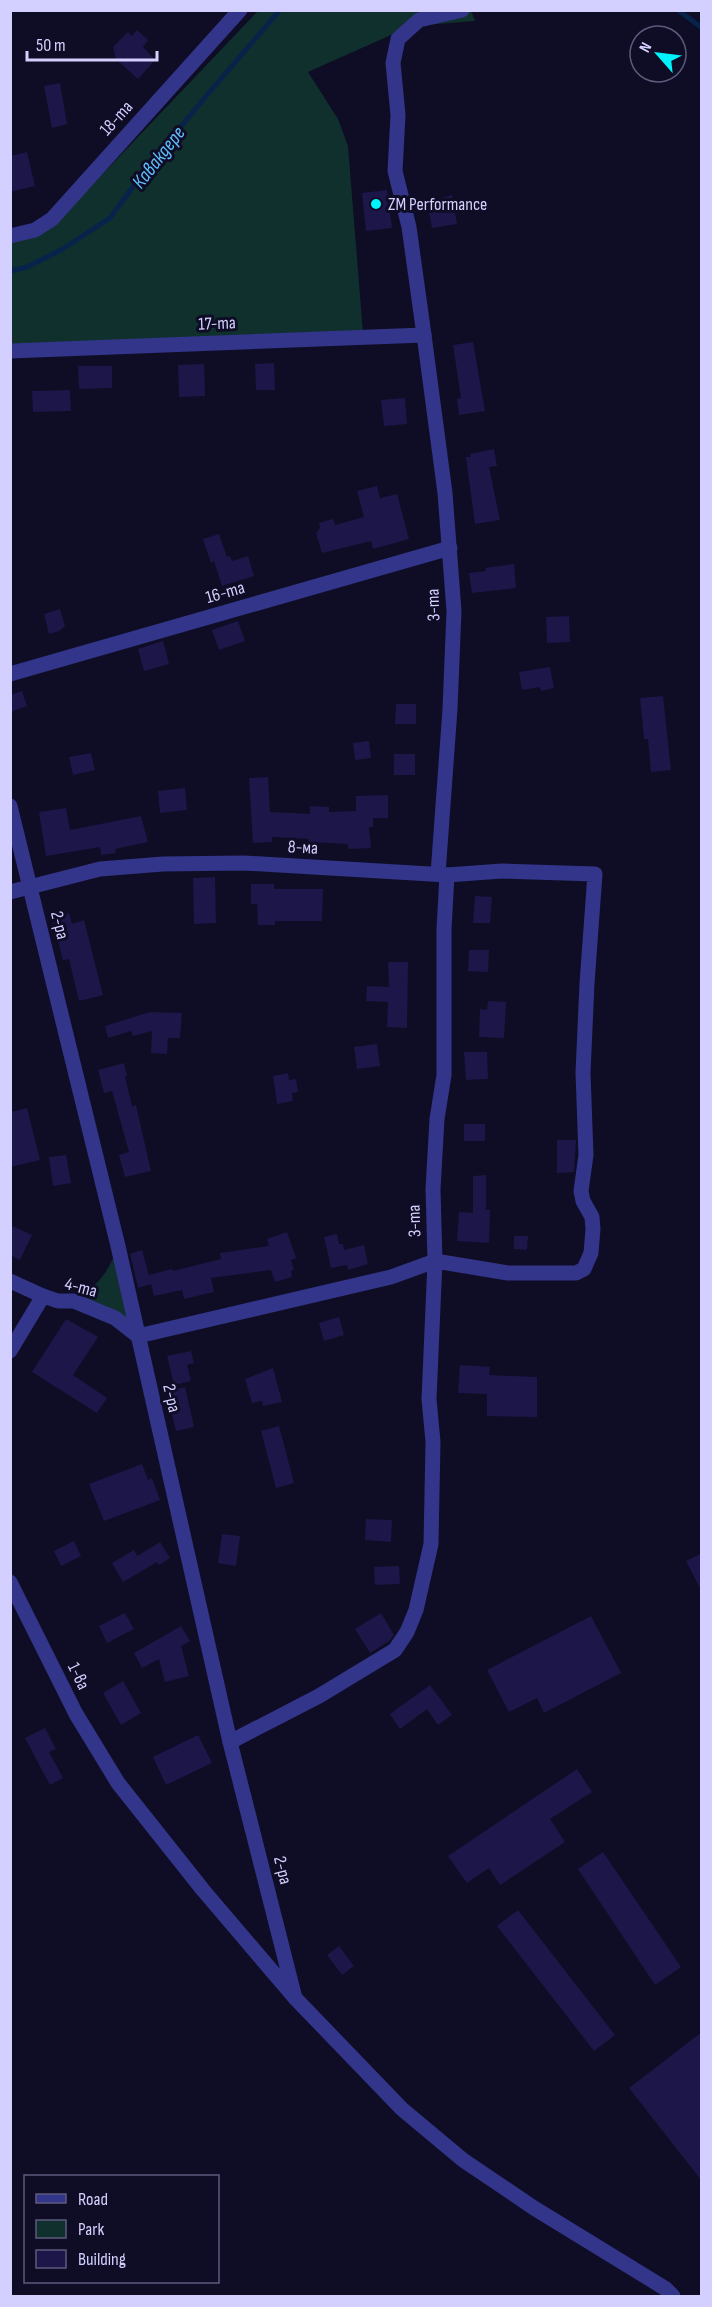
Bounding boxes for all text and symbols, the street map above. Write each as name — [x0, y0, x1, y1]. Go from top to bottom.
scale bar — [27, 24, 158, 62]
north arrow — [628, 24, 688, 84]
text: 50 m — [36, 35, 66, 56]
text: N — [636, 39, 656, 56]
street label: 18-та — [95, 97, 137, 140]
water label: Кавакдере — [127, 122, 191, 193]
place label: ZM Performance — [388, 194, 487, 215]
marker: ZM Performance — [369, 197, 383, 211]
street label: 17-та — [198, 312, 236, 335]
street label: 16-та — [203, 577, 247, 608]
street label: 3-та — [422, 588, 445, 622]
street label: 8-ма — [287, 836, 319, 859]
street label: 2-ра — [46, 909, 73, 942]
street label: 3-та — [403, 1204, 426, 1238]
street label: 4-та — [62, 1273, 99, 1302]
street label: 2-ра — [158, 1382, 185, 1414]
street label: 1-ва — [63, 1659, 94, 1693]
street label: 2-ра — [269, 1854, 296, 1887]
legend — [24, 2175, 219, 2283]
text: Road — [78, 2189, 108, 2210]
text: Park — [78, 2219, 104, 2240]
text: Building — [78, 2249, 126, 2270]

